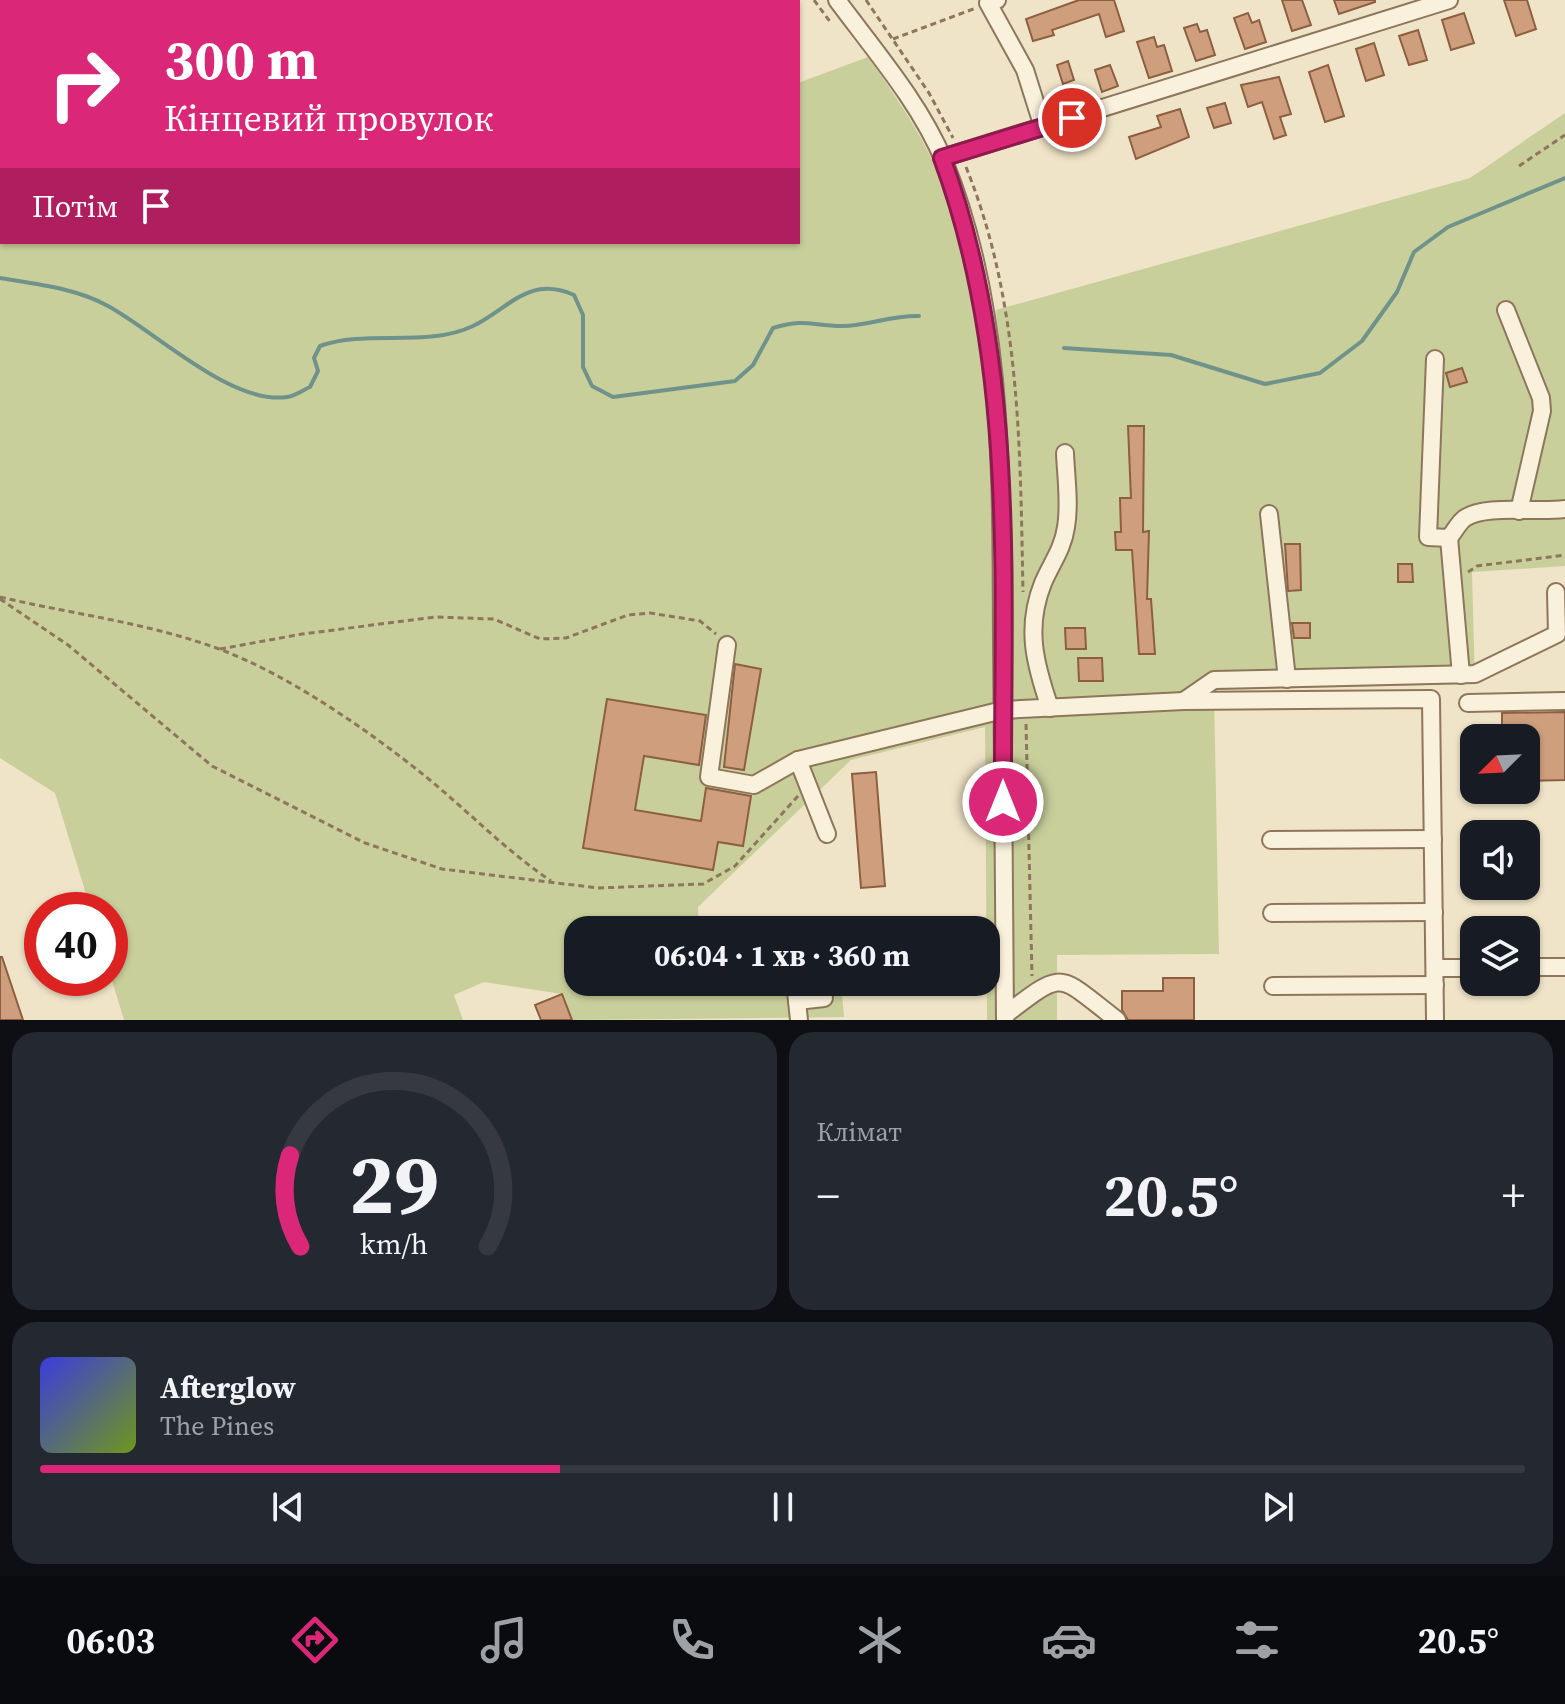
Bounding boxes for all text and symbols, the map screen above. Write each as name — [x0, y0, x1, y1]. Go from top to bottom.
text: 300 m — [164, 21, 318, 98]
icon: right — [32, 32, 136, 136]
pin — [1038, 84, 1106, 152]
text: Кінцевий провулок — [164, 94, 493, 143]
icon: arrive — [1050, 96, 1094, 140]
icon: arrive — [134, 184, 178, 228]
text: Потім — [32, 186, 118, 227]
north arrow — [1460, 724, 1540, 804]
map controls — [1460, 724, 1540, 996]
position arrow — [961, 760, 1045, 844]
button: sound — [1460, 820, 1540, 900]
speed limit sign: 40 — [24, 892, 128, 996]
button: layers — [1460, 916, 1540, 996]
text: 06:04 · 1 хв · 360 m — [654, 935, 910, 976]
text: Клімат — [817, 1114, 902, 1150]
text: 29 — [349, 1127, 439, 1241]
text: 20.5° — [1103, 1154, 1238, 1236]
text: − — [817, 1165, 840, 1226]
text: + — [1502, 1165, 1525, 1226]
text: km/h — [360, 1224, 428, 1264]
text: Afterglow — [160, 1367, 296, 1408]
text: The Pines — [160, 1408, 274, 1444]
icon: previous — [266, 1485, 310, 1529]
icon: pause — [761, 1485, 805, 1529]
icon: next — [1256, 1485, 1300, 1529]
icon: directions — [287, 1612, 343, 1668]
icon: music — [476, 1612, 532, 1668]
icon: phone — [664, 1612, 720, 1668]
icon: climate — [852, 1612, 908, 1668]
icon: car — [1041, 1612, 1097, 1668]
icon: filters — [1229, 1612, 1285, 1668]
text: 06:03 — [66, 1616, 155, 1665]
text: 20.5° — [1418, 1616, 1499, 1665]

